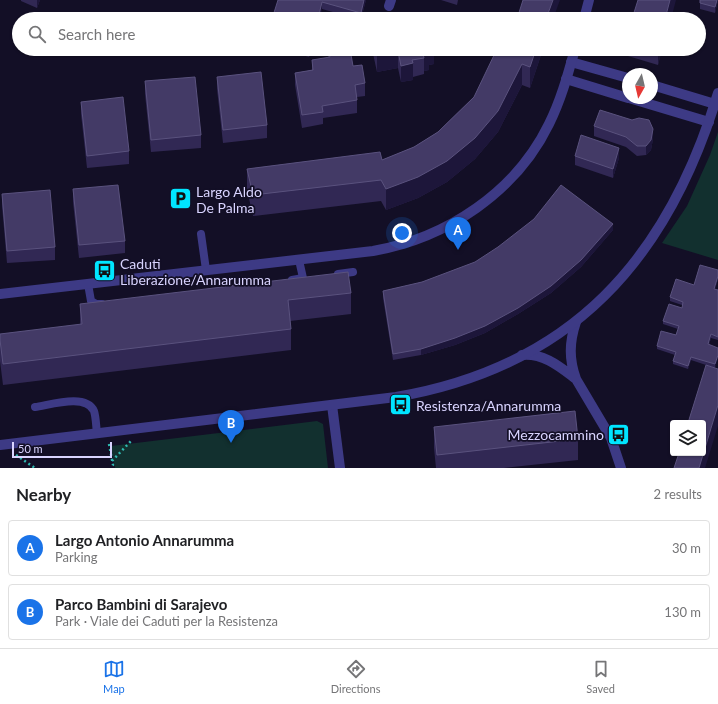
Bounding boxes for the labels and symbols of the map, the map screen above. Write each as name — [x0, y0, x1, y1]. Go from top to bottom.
north arrow — [622, 68, 658, 104]
place label: Largo Aldo De Palma — [196, 183, 262, 216]
parking icon: Largo Aldo De Palma — [168, 186, 194, 212]
pin: A — [445, 217, 471, 250]
your location — [392, 223, 412, 243]
place label: Caduti Liberazione/Annarumma — [120, 255, 271, 288]
bus stop icon: Caduti Liberazione/Annarumma — [92, 258, 118, 284]
bus stop icon: Resistenza/Annarumma — [387, 392, 413, 418]
place label: Resistenza/Annarumma — [416, 397, 561, 414]
pin: B — [218, 410, 244, 443]
bus stop icon: Mezzocammino — [606, 421, 632, 447]
place label: Mezzocammino — [508, 426, 604, 443]
scale bar — [12, 440, 112, 459]

